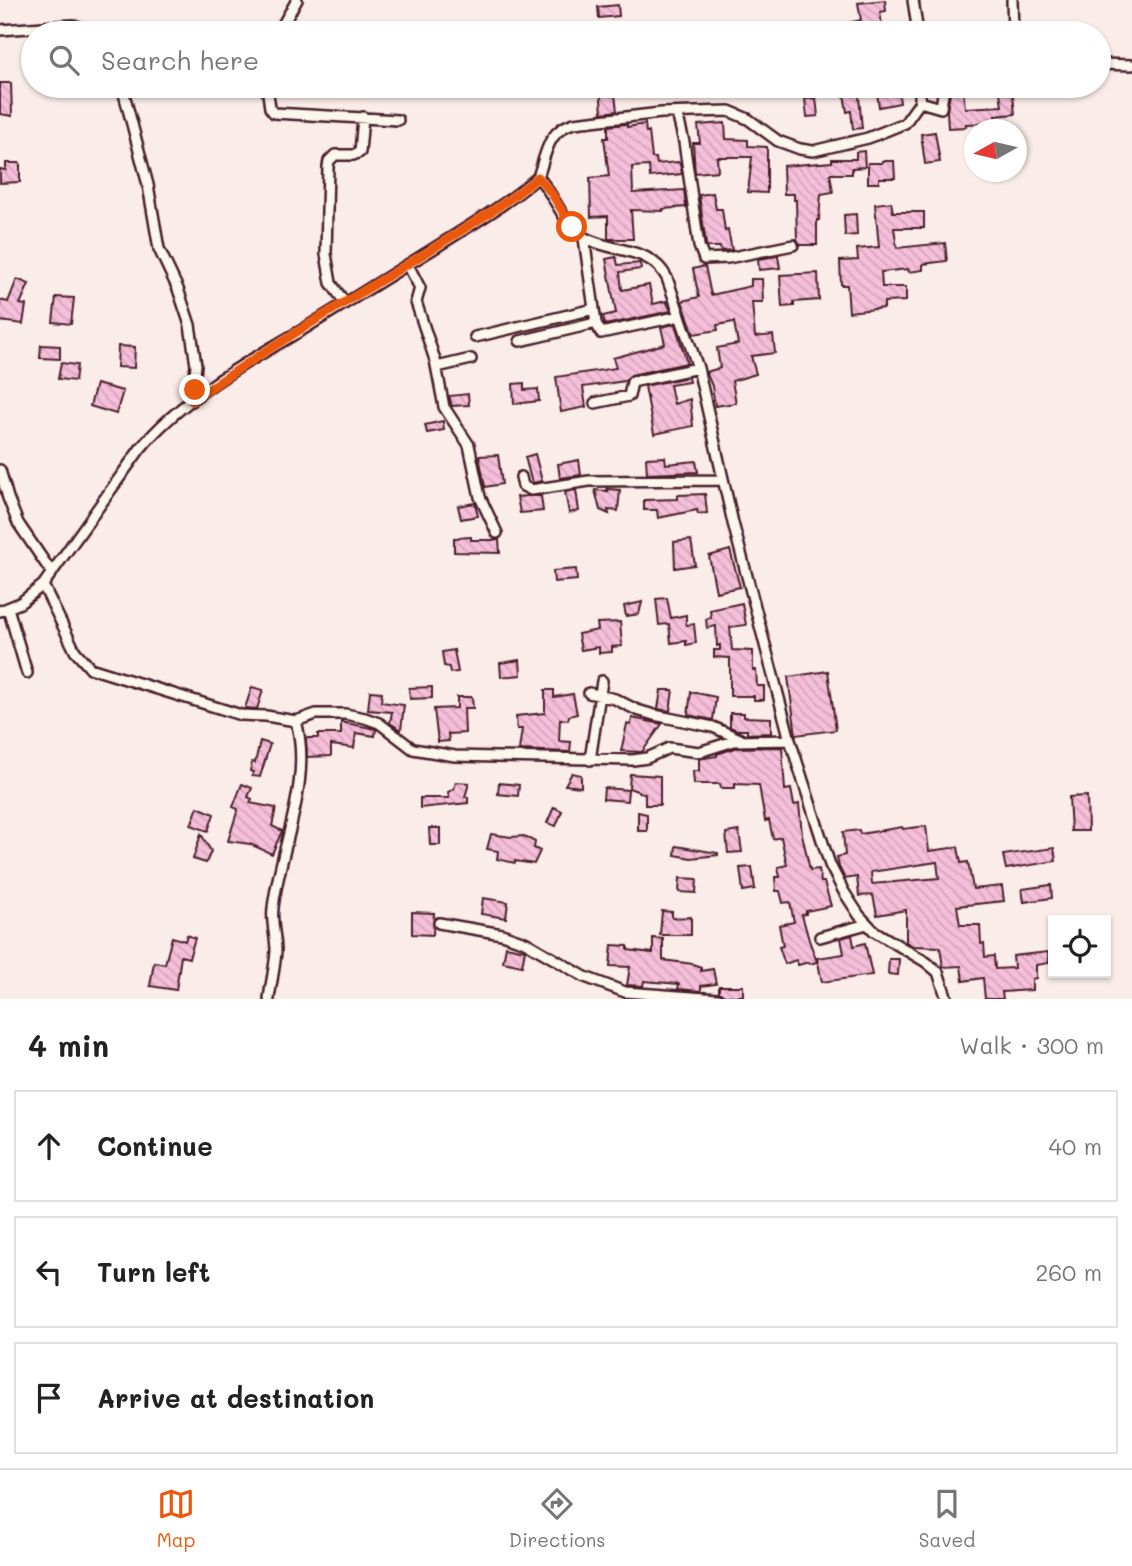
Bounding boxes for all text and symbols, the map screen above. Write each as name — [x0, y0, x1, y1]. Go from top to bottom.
search box — [21, 21, 1111, 98]
icon: search — [45, 41, 83, 79]
text: Search here — [101, 43, 259, 77]
north arrow — [964, 119, 1027, 182]
route start — [556, 211, 587, 242]
route end — [179, 374, 210, 405]
map controls — [1048, 915, 1111, 978]
button: locate — [1048, 915, 1111, 978]
text: 4 min — [28, 1025, 109, 1065]
text: Walk · 300 m — [959, 1030, 1104, 1060]
icon: ahead — [30, 1127, 68, 1165]
text: Continue — [97, 1129, 213, 1163]
text: 40 m — [1049, 1131, 1102, 1161]
icon: left — [30, 1253, 68, 1291]
text: Turn left — [97, 1255, 210, 1289]
text: 260 m — [1035, 1257, 1102, 1287]
icon: arrive — [30, 1379, 68, 1417]
text: Arrive at destination — [97, 1381, 374, 1415]
tab: Map — [157, 1485, 195, 1552]
tab: Directions — [509, 1485, 605, 1552]
tab: Saved — [919, 1485, 975, 1552]

